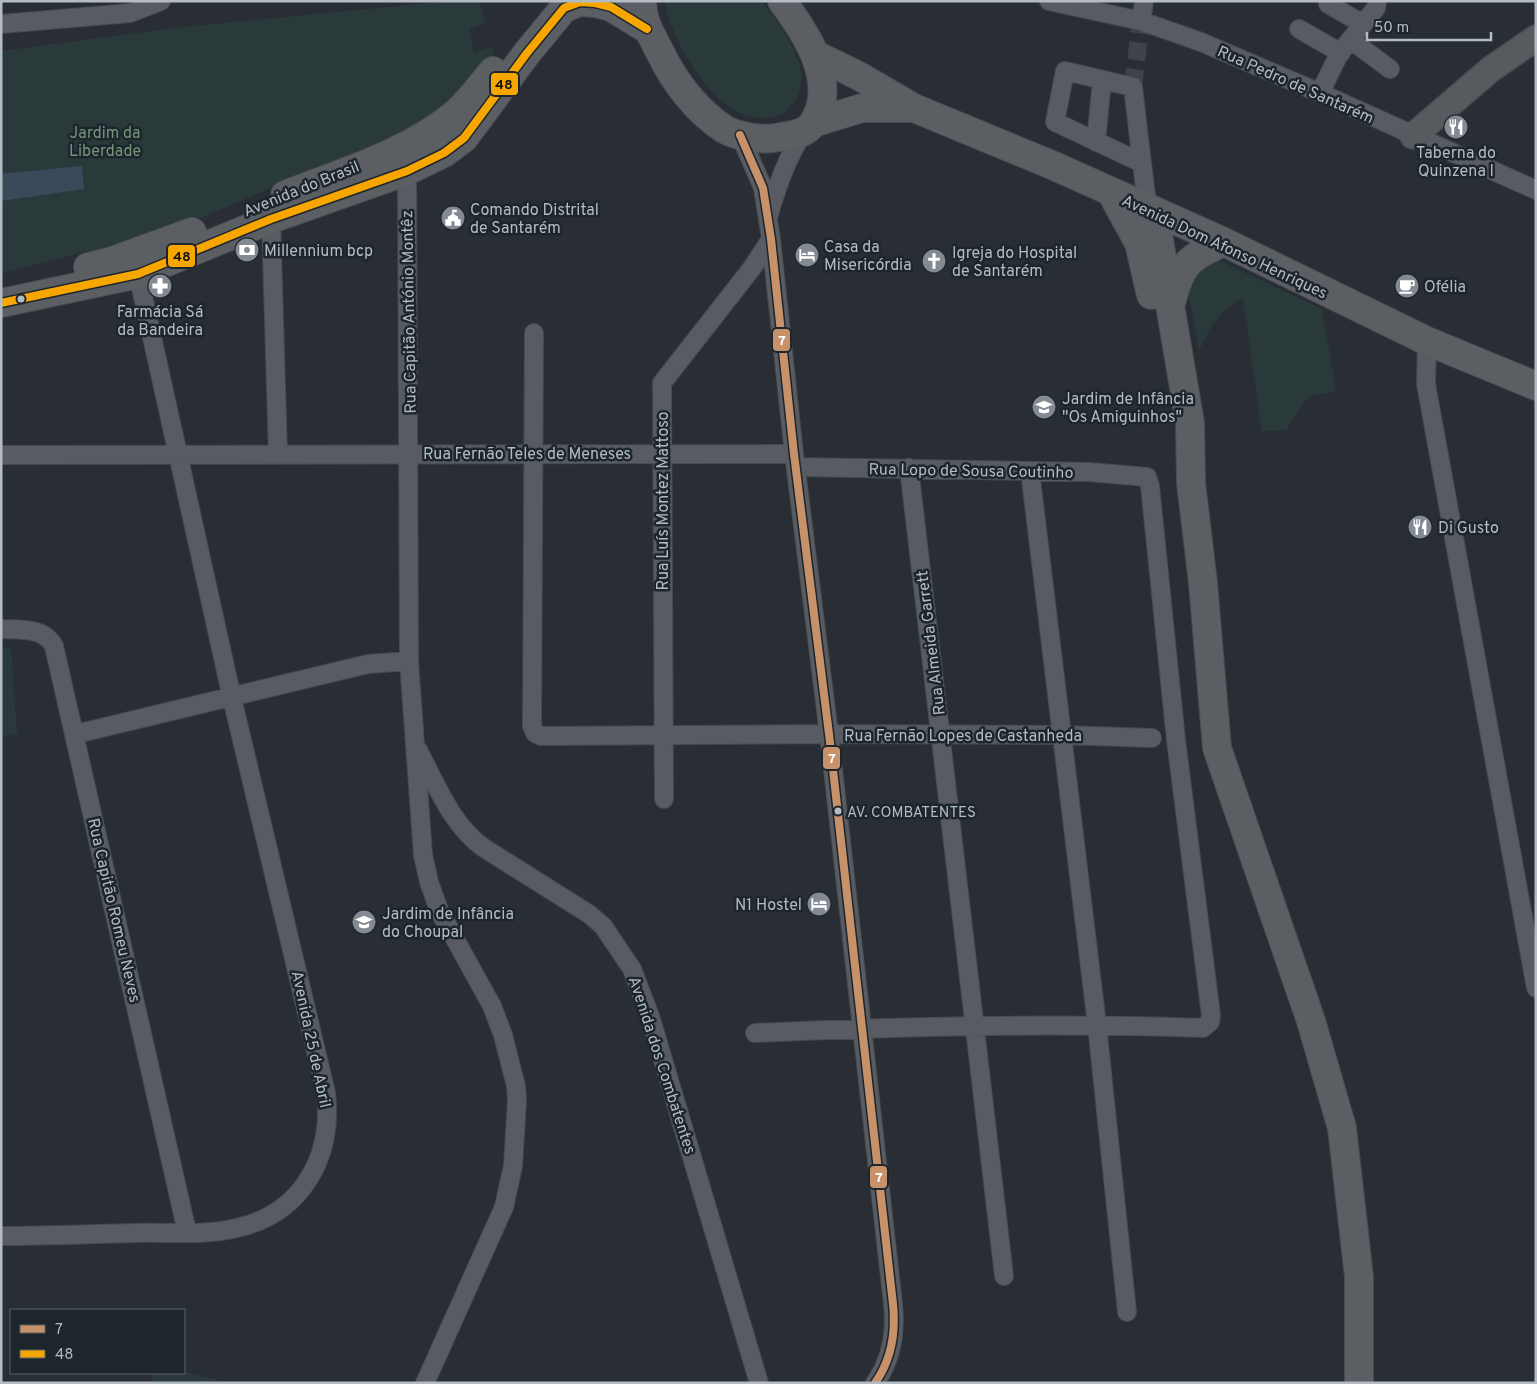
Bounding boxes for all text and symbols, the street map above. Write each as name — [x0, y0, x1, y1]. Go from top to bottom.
scale bar — [1367, 10, 1491, 42]
text: 50 m — [1374, 19, 1409, 38]
street label: Rua Pedro de Santarém — [1214, 42, 1376, 129]
line badge: 48 — [490, 72, 519, 96]
text: 48 — [495, 77, 513, 94]
restaurant icon: Taberna do Quinzena I — [1443, 114, 1469, 140]
park label: Jardim da Liberdade — [69, 124, 141, 162]
place label: Taberna do Quinzena I — [1416, 144, 1496, 182]
street label: Avenida do Brasil — [241, 157, 363, 222]
street label: Avenida Dom Afonso Henriques — [1118, 191, 1330, 304]
place label: Comando Distrital de Santarém — [470, 201, 599, 239]
public building icon: Comando Distrital de Santarém — [440, 205, 466, 231]
street label: Rua Capitão António Montêz — [398, 210, 422, 414]
bank icon: Millennium bcp — [234, 237, 260, 263]
place label: Casa da Misericórdia — [824, 238, 912, 276]
place label: Millennium bcp — [264, 242, 373, 262]
hotel icon: Casa da Misericórdia — [794, 242, 820, 268]
line badge: 48 — [167, 244, 196, 268]
place label: Igreja do Hospital de Santarém — [952, 244, 1077, 282]
church icon: Igreja do Hospital de Santarém — [921, 248, 947, 274]
text: 48 — [173, 249, 191, 266]
pharmacy icon: Farmácia Sá da Bandeira — [147, 273, 173, 299]
cafe icon: Ofélia — [1394, 273, 1420, 299]
place label: Ofélia — [1424, 278, 1466, 298]
unlabelled marker — [16, 294, 26, 304]
place label: Farmácia Sá da Bandeira — [117, 303, 203, 341]
line badge: 7 — [772, 328, 791, 352]
text: 7 — [778, 333, 786, 350]
place label: Jardim de Infância "Os Amiguinhos" — [1062, 390, 1194, 428]
school or university icon: Jardim de Infância "Os Amiguinhos" — [1031, 394, 1057, 420]
street label: Rua Luís Montez Mattoso — [654, 411, 674, 590]
street label: Rua Fernão Teles de Meneses — [423, 445, 631, 465]
street label: Rua Lopo de Sousa Coutinho — [868, 460, 1074, 484]
restaurant icon: Di Gusto — [1407, 514, 1433, 540]
place label: Di Gusto — [1438, 519, 1499, 539]
street label: Rua Almeida Garrett — [913, 569, 951, 716]
street label: Rua Fernão Lopes de Castanheda — [844, 727, 1082, 747]
line badge: 7 — [822, 746, 841, 770]
text: 7 — [828, 751, 836, 768]
place label: AV. COMBATENTES — [847, 804, 976, 823]
marker: AV. COMBATENTES — [833, 806, 843, 816]
street label: Rua Capitão Romeu Neves — [82, 816, 144, 1005]
hotel icon: N1 Hostel — [806, 891, 832, 917]
place label: N1 Hostel — [735, 896, 802, 916]
place label: Jardim de Infância do Choupal — [382, 905, 514, 943]
school or university icon: Jardim de Infância do Choupal — [351, 909, 377, 935]
street label: Avenida 25 de Abril — [286, 969, 334, 1110]
street label: Avenida dos Combatentes — [623, 974, 699, 1157]
line badge: 7 — [869, 1165, 888, 1189]
text: 7 — [875, 1170, 883, 1187]
legend — [10, 1309, 185, 1374]
text: 7 — [55, 1321, 63, 1340]
text: 48 — [55, 1346, 73, 1365]

